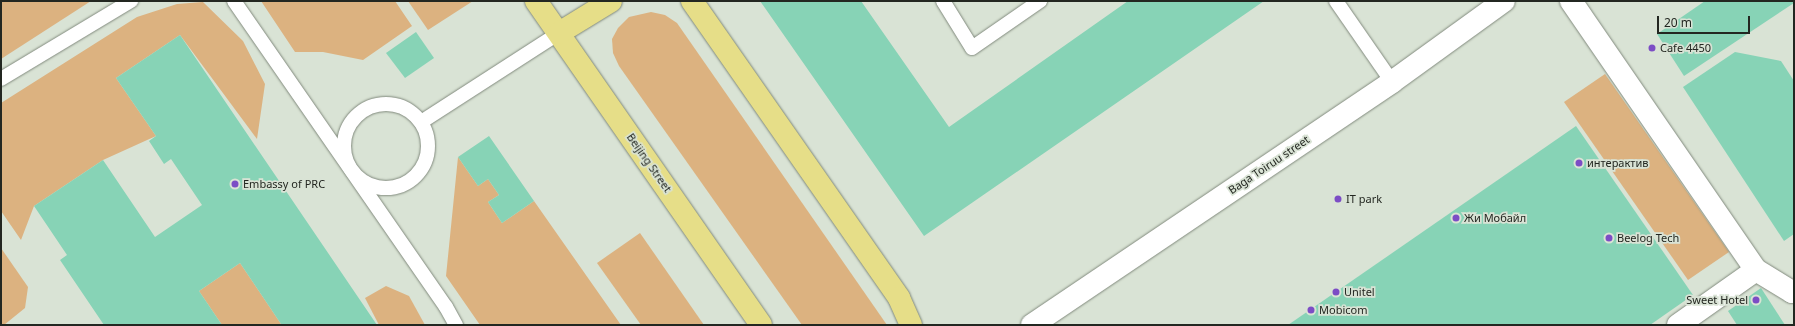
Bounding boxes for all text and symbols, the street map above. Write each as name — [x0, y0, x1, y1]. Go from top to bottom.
scale bar — [1659, 8, 1752, 34]
text: 20 m — [1664, 14, 1692, 31]
place label: Cafe 4450 — [1660, 41, 1711, 55]
marker: Cafe 4450 — [1647, 43, 1657, 53]
street label: Beijing Street — [624, 131, 674, 195]
street label: Baga Toiruu street — [1226, 133, 1312, 197]
place label: интерактив — [1587, 156, 1648, 170]
marker: интерактив — [1574, 158, 1584, 168]
place label: Embassy of PRC — [243, 177, 325, 191]
marker: Embassy of PRC — [230, 179, 240, 189]
place label: IT park — [1346, 192, 1382, 206]
marker: IT park — [1333, 194, 1343, 204]
place label: Жи Мобайл — [1464, 211, 1526, 225]
marker: Жи Мобайл — [1451, 213, 1461, 223]
place label: Beelog Tech — [1617, 231, 1679, 245]
marker: Beelog Tech — [1604, 233, 1614, 243]
place label: Unitel — [1344, 285, 1375, 299]
marker: Unitel — [1331, 287, 1341, 297]
place label: Sweet Hotel — [1686, 293, 1748, 307]
marker: Sweet Hotel — [1751, 295, 1761, 305]
place label: Mobicom — [1319, 303, 1367, 317]
marker: Mobicom — [1306, 305, 1316, 315]

